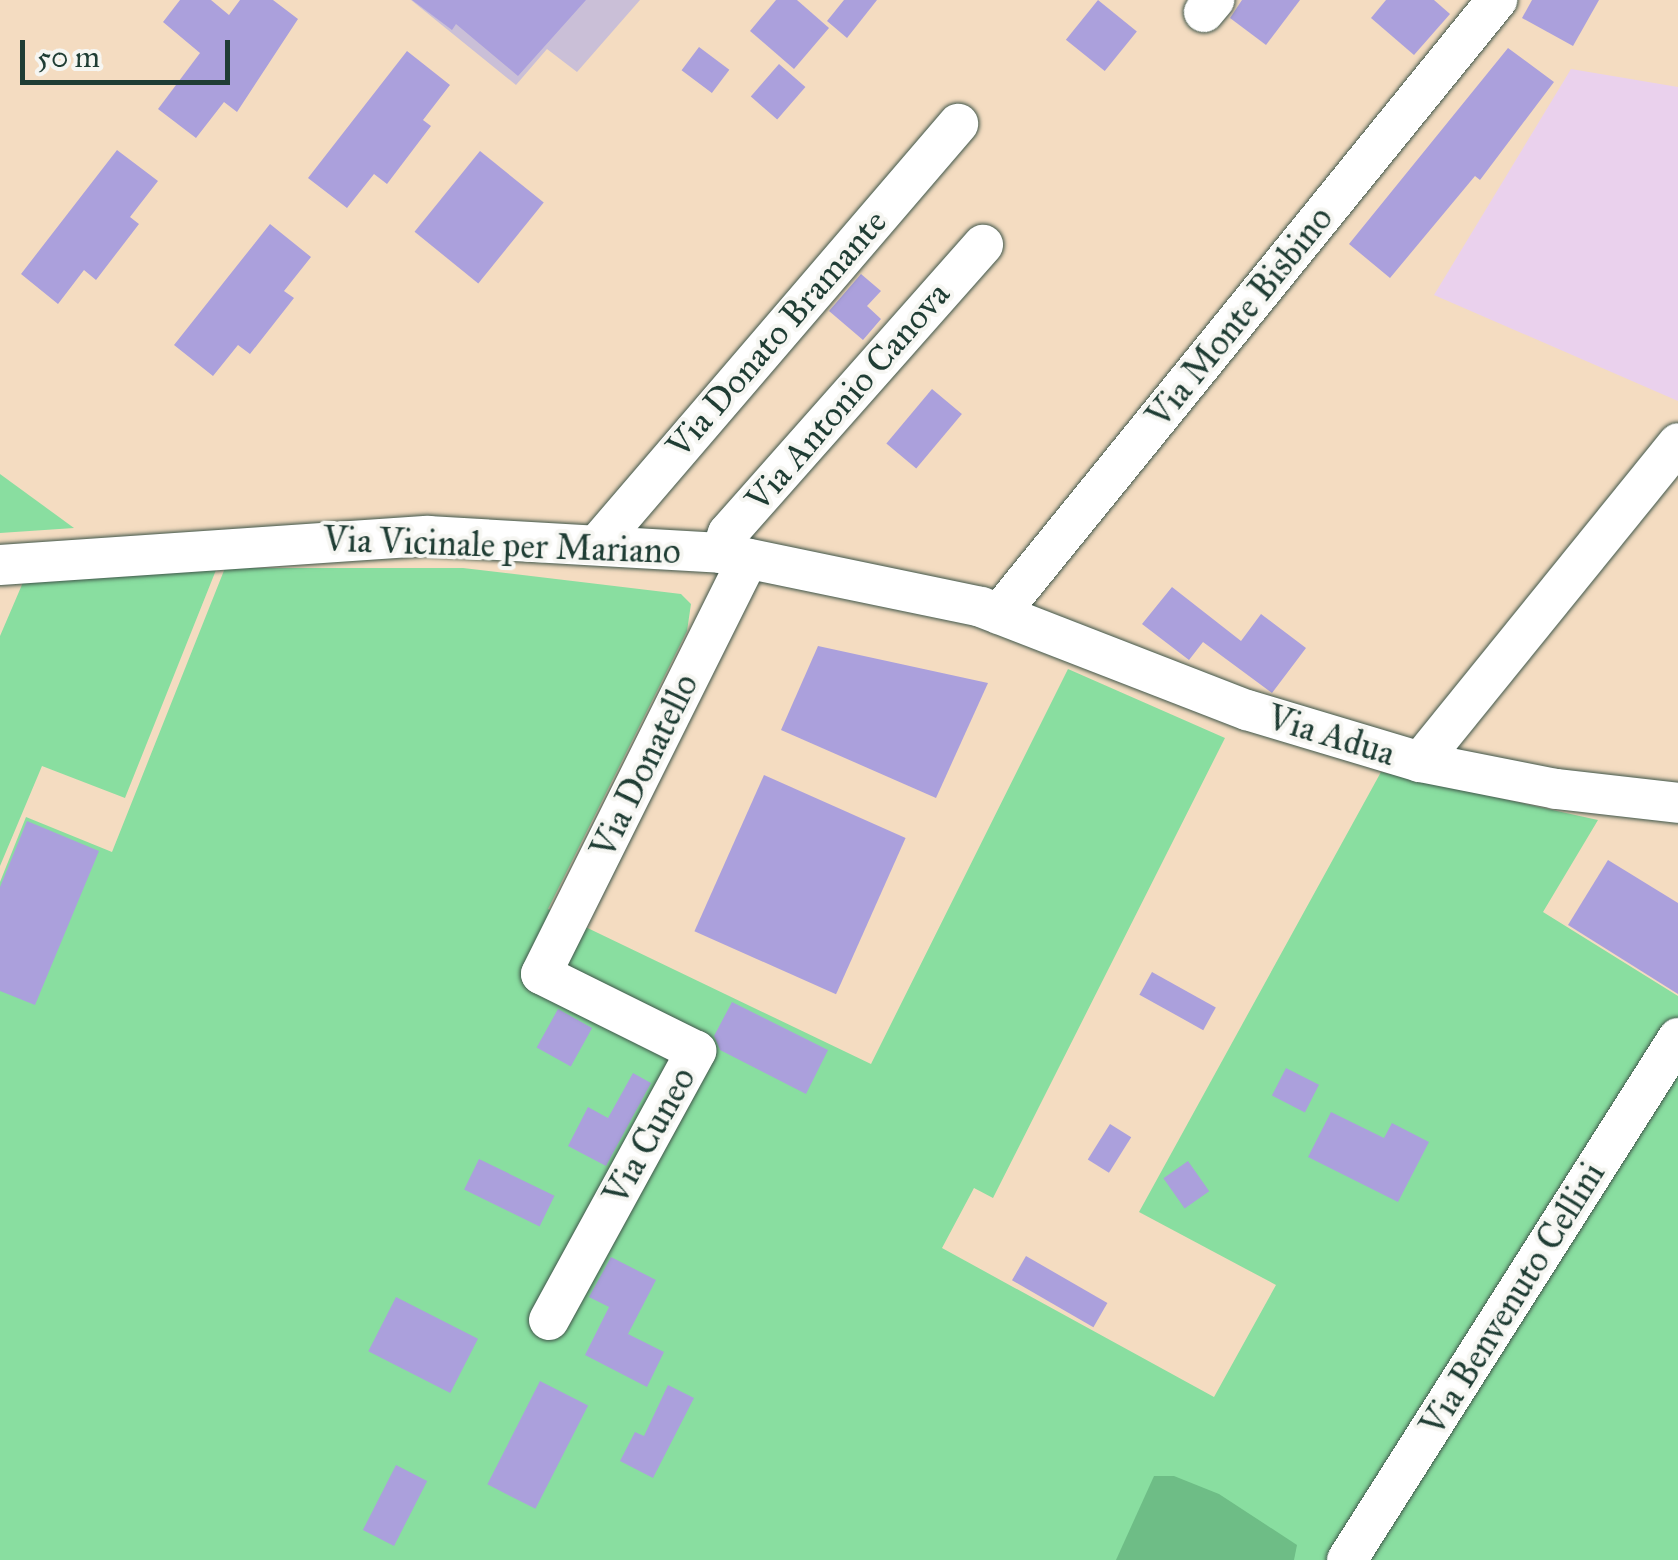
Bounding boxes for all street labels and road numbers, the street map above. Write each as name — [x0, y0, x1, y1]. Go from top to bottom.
street label: Via Monte Bisbino — [1138, 198, 1342, 436]
street label: Via Donato Bramante — [658, 202, 896, 466]
street label: Via Antonio Canova — [737, 274, 959, 520]
street label: Via Vicinale per Mariano — [323, 519, 681, 573]
street label: Via Donatello — [582, 667, 708, 865]
street label: Via Adua — [1262, 697, 1400, 775]
street label: Via Cuneo — [595, 1060, 705, 1212]
street label: Via Benvenuto Cellini — [1412, 1155, 1614, 1443]

